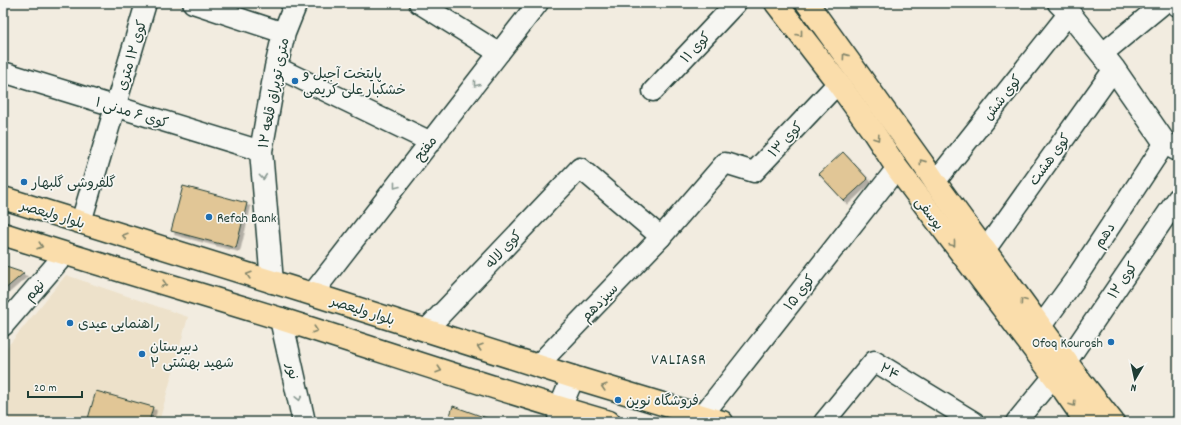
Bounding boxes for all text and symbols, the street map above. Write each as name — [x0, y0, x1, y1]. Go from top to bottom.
street label: کوی ۱۲ متری — [113, 18, 153, 93]
street label: کوی ۱۱ — [677, 28, 716, 68]
one-way arrow — [795, 29, 802, 36]
street label: ۱۲ متری توپراق قلعه — [254, 36, 295, 150]
one-way arrow — [843, 54, 850, 61]
place label: پایتخت آجیل و خشکبار علی کریمی — [302, 65, 406, 101]
street label: کوی شش — [979, 71, 1028, 125]
marker: پایتخت آجیل و خشکبار علی کریمی — [290, 76, 300, 86]
one-way arrow — [473, 79, 480, 86]
street label: کوی ۶ مدنی ۱ — [93, 93, 170, 134]
street label: کوی ۱۳ — [765, 118, 808, 163]
street label: کوی هشت — [1025, 130, 1076, 190]
street label: مفتح — [410, 132, 443, 166]
one-way arrow — [872, 134, 880, 141]
one-way arrow — [920, 159, 927, 166]
place label: گلفروشی گلبهار — [31, 174, 116, 194]
one-way arrow — [259, 174, 268, 180]
marker: گلفروشی گلبهار — [19, 177, 29, 187]
one-way arrow — [393, 182, 400, 189]
street label: یوسفی — [909, 193, 948, 235]
street label: بلوار ولیعصر — [17, 196, 87, 235]
place label: Refah Bank — [217, 209, 277, 229]
marker: Refah Bank — [204, 212, 214, 222]
street label: دهم — [1090, 220, 1121, 253]
street label: کوی لاله — [482, 227, 527, 274]
one-way arrow — [122, 232, 129, 241]
one-way arrow — [949, 239, 956, 246]
one-way arrow — [36, 241, 43, 250]
street label: کوی ۱۲ — [1104, 259, 1143, 304]
one-way arrow — [246, 271, 253, 280]
street label: کوی ۱۵ — [780, 271, 821, 316]
street label: نهم — [20, 276, 51, 306]
one-way arrow — [161, 279, 168, 288]
street label: سیزدهم — [577, 280, 624, 327]
street label: بلوار ولیعصر — [327, 292, 397, 332]
one-way arrow — [1020, 298, 1028, 305]
place label: راهنمایی عیدی — [78, 315, 160, 335]
marker: راهنمایی عیدی — [65, 318, 75, 328]
one-way arrow — [312, 325, 319, 334]
place label: Ofoq Kourosh — [1032, 334, 1103, 354]
marker: Ofoq Kourosh — [1106, 337, 1116, 347]
place label: دبیرستان شهید بهشتی ۲ — [150, 338, 234, 374]
one-way arrow — [477, 343, 484, 352]
marker: دبیرستان شهید بهشتی ۲ — [137, 349, 147, 359]
district label: VALIASR — [651, 350, 707, 372]
street label: ۲۴ — [875, 359, 903, 386]
north arrow — [1115, 359, 1155, 399]
street label: نور — [279, 360, 303, 381]
one-way arrow — [436, 365, 443, 374]
scale bar — [28, 373, 82, 399]
text: N — [1129, 378, 1138, 395]
text: 20 m — [34, 380, 57, 397]
one-way arrow — [601, 383, 608, 392]
place label: فروشگاه نوین — [626, 392, 699, 412]
one-way arrow — [294, 395, 302, 402]
marker: فروشگاه نوین — [613, 395, 623, 405]
one-way arrow — [1068, 399, 1075, 406]

